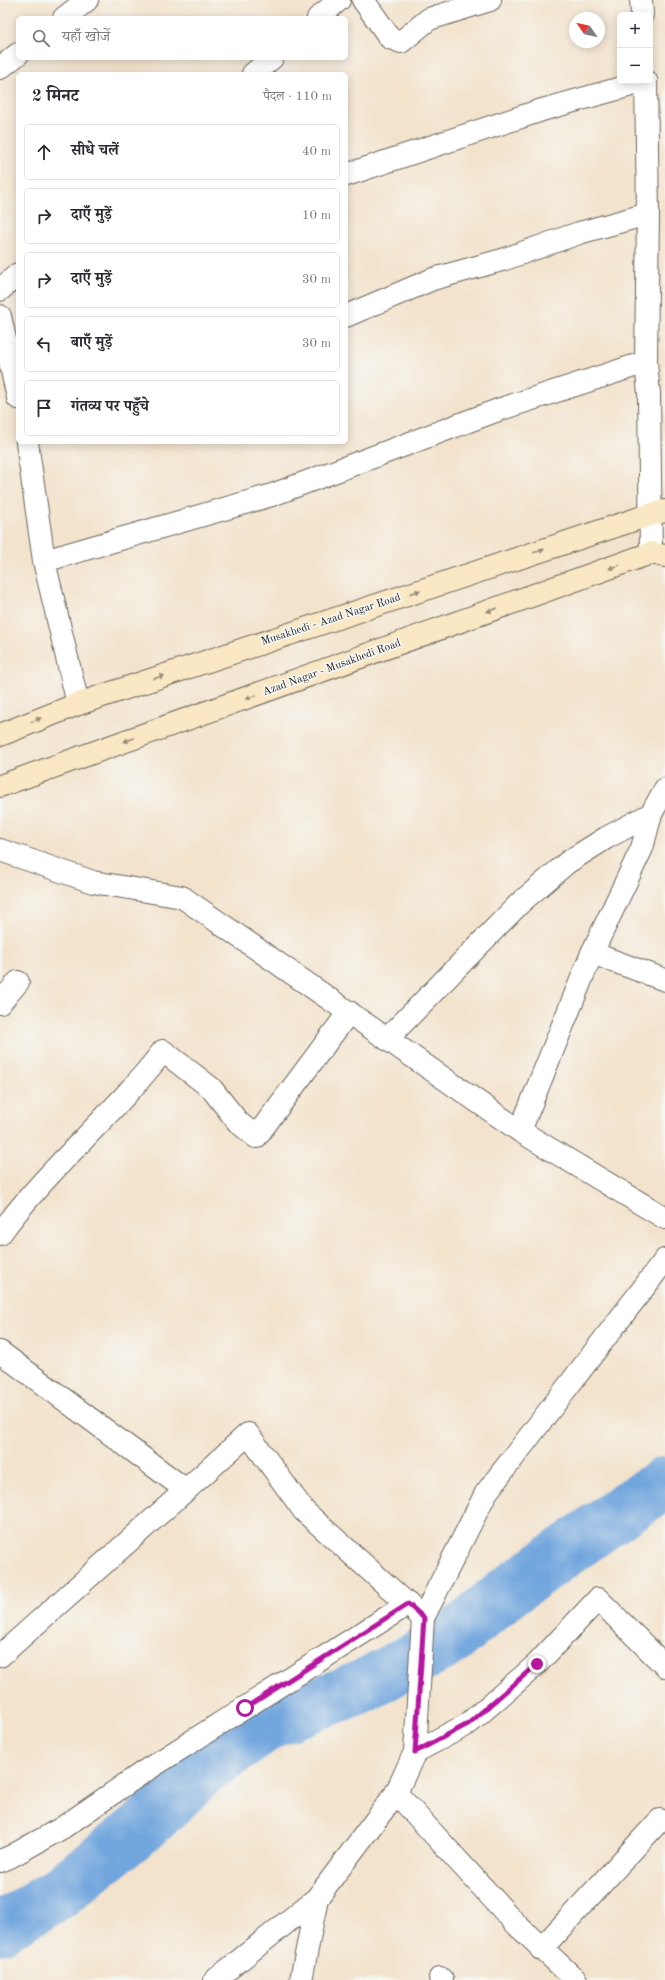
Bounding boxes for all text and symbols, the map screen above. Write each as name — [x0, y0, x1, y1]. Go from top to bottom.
north arrow — [569, 12, 605, 48]
map controls — [617, 12, 653, 84]
button: + — [617, 12, 653, 48]
search box — [16, 16, 348, 60]
icon: search — [30, 27, 52, 49]
text: यहाँ खोजें — [62, 30, 110, 45]
button: − — [617, 48, 653, 84]
text: 2 मिनट — [32, 88, 79, 105]
text: पैदल · 110 m — [263, 90, 332, 103]
icon: ahead — [33, 141, 55, 163]
text: सीधे चलें — [71, 144, 119, 159]
text: 40 m — [302, 145, 331, 158]
icon: right — [33, 205, 55, 227]
text: दाएँ मुड़ें — [71, 208, 112, 223]
text: 10 m — [302, 209, 331, 222]
icon: right — [33, 269, 55, 291]
text: दाएँ मुड़ें — [71, 272, 112, 287]
text: 30 m — [302, 273, 331, 286]
icon: left — [33, 333, 55, 355]
text: बाएँ मुड़ें — [71, 336, 112, 351]
text: 30 m — [302, 337, 331, 350]
icon: arrive — [33, 397, 55, 419]
text: गंतव्य पर पहुँचे — [71, 400, 149, 415]
one-way arrow — [533, 548, 545, 554]
one-way arrow — [608, 564, 620, 570]
one-way arrow — [410, 589, 422, 595]
street label: Musakhedi - Azad Nagar Road — [260, 592, 402, 648]
one-way arrow — [486, 608, 498, 614]
street label: Azad Nagar - Musakhedi Road — [262, 638, 403, 698]
one-way arrow — [153, 674, 165, 680]
one-way arrow — [245, 694, 257, 700]
one-way arrow — [31, 717, 43, 723]
one-way arrow — [122, 738, 134, 744]
route end — [528, 1655, 546, 1673]
route start — [236, 1699, 254, 1717]

